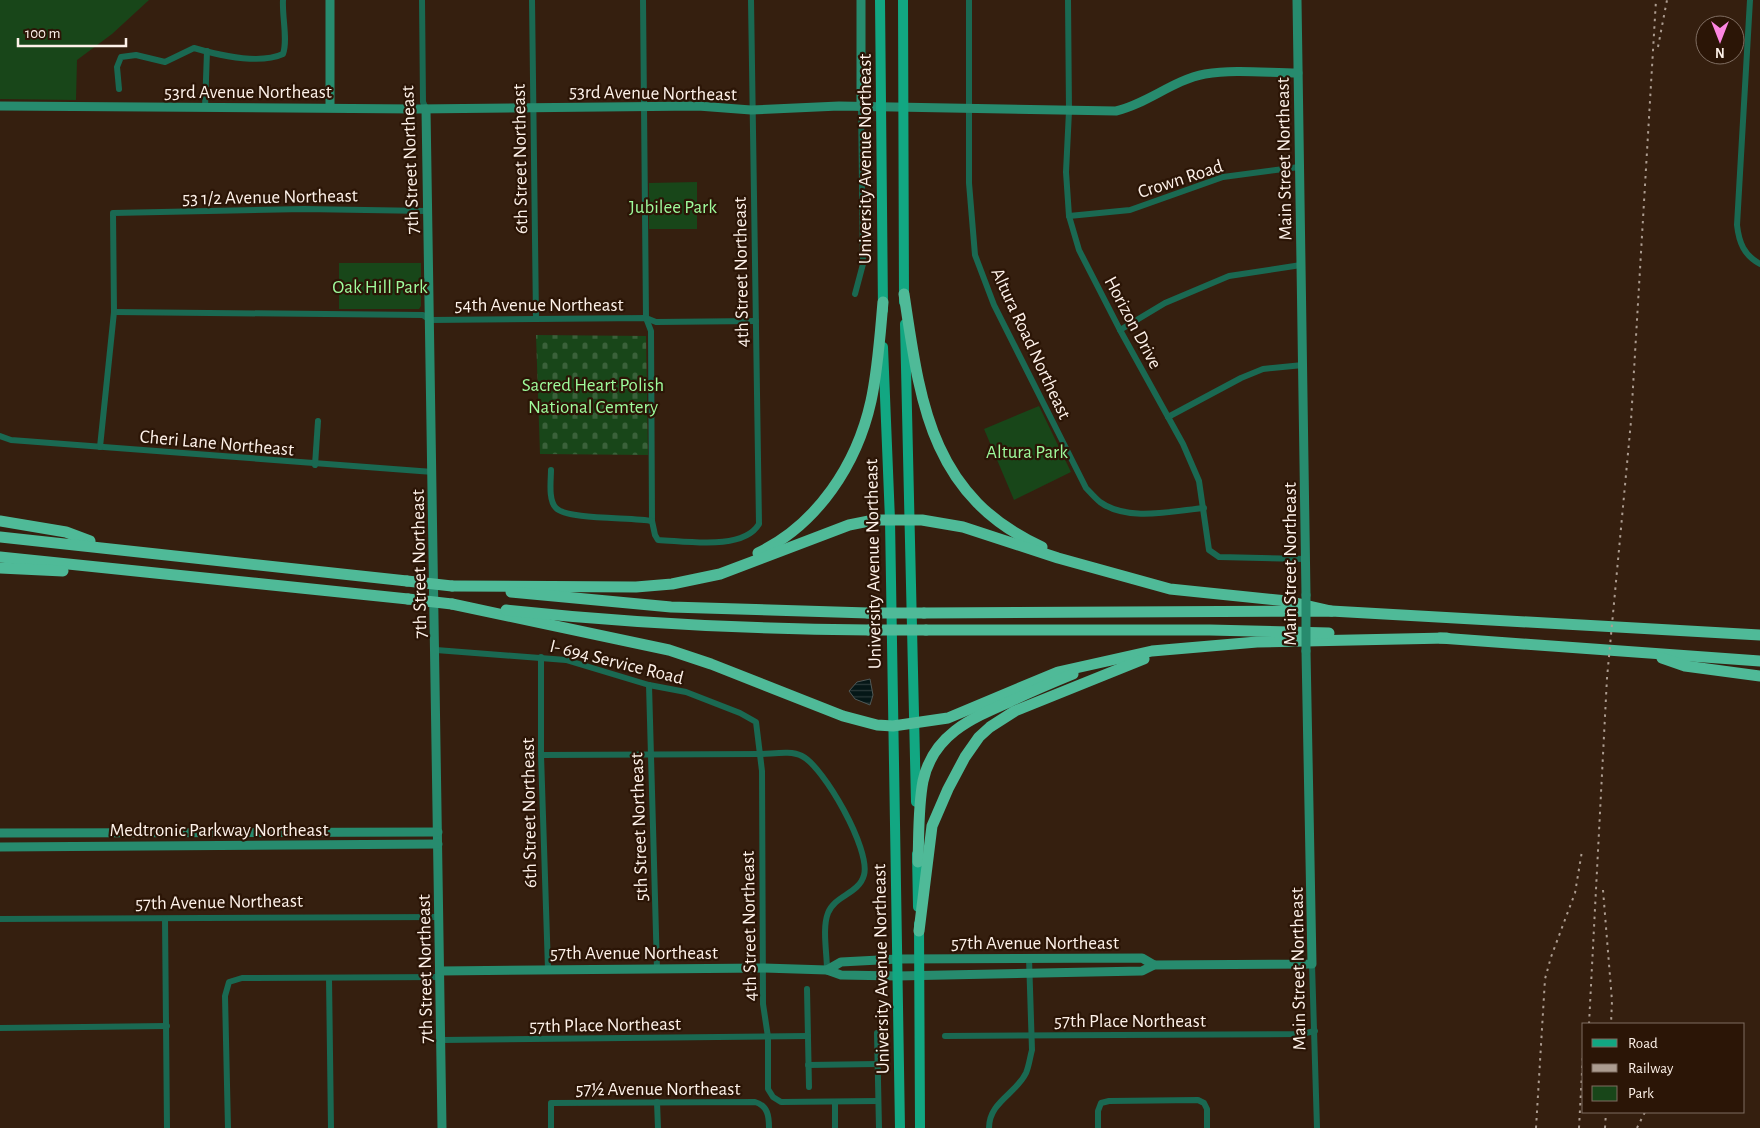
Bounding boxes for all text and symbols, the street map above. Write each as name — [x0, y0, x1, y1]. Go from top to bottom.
scale bar — [18, 15, 125, 47]
north arrow — [1695, 15, 1745, 65]
text: 100 m — [25, 26, 60, 41]
text: N — [1715, 45, 1725, 59]
street label: University Avenue Northeast — [856, 54, 875, 264]
street label: Main Street Northeast — [1274, 77, 1295, 241]
street label: 53rd Avenue Northeast — [164, 83, 332, 102]
street label: 53rd Avenue Northeast — [569, 83, 737, 104]
street label: 6th Street Northeast — [510, 84, 531, 234]
street label: 7th Street Northeast — [398, 85, 423, 235]
street label: Crown Road — [1136, 157, 1225, 202]
street label: 53 1/2 Avenue Northeast — [182, 186, 358, 209]
street label: 4th Street Northeast — [731, 197, 752, 347]
park label: Jubilee Park — [629, 198, 717, 217]
street label: Altura Road Northeast — [987, 265, 1074, 422]
street label: Horizon Drive — [1100, 273, 1165, 372]
park label: Oak Hill Park — [332, 278, 428, 297]
street label: 54th Avenue Northeast — [454, 296, 624, 315]
park label: Sacred Heart Polish National Cemtery — [522, 376, 664, 417]
street label: Cheri Lane Northeast — [139, 427, 295, 460]
park label: Altura Park — [986, 443, 1068, 462]
street label: University Avenue Northeast — [862, 459, 885, 669]
street label: Main Street Northeast — [1281, 482, 1300, 646]
street label: 7th Street Northeast — [409, 489, 430, 639]
street label: I- 694 Service Road — [548, 637, 686, 688]
street label: 6th Street Northeast — [519, 738, 540, 888]
street label: 5th Street Northeast — [627, 752, 652, 902]
street label: Medtronic Parkway Northeast — [110, 821, 328, 840]
street label: 4th Street Northeast — [739, 851, 760, 1001]
street label: University Avenue Northeast — [870, 864, 893, 1074]
street label: Main Street Northeast — [1288, 887, 1309, 1051]
street label: 57th Avenue Northeast — [135, 892, 303, 913]
street label: 7th Street Northeast — [415, 894, 436, 1044]
street label: 57th Avenue Northeast — [951, 934, 1119, 953]
street label: 57th Avenue Northeast — [550, 944, 718, 963]
street label: 57th Place Northeast — [1054, 1012, 1206, 1031]
street label: 57th Place Northeast — [529, 1015, 681, 1036]
legend — [1582, 1023, 1745, 1113]
text: Road — [1628, 1036, 1658, 1051]
text: Railway — [1628, 1061, 1674, 1076]
street label: 57½ Avenue Northeast — [576, 1080, 740, 1099]
text: Park — [1628, 1086, 1654, 1101]

